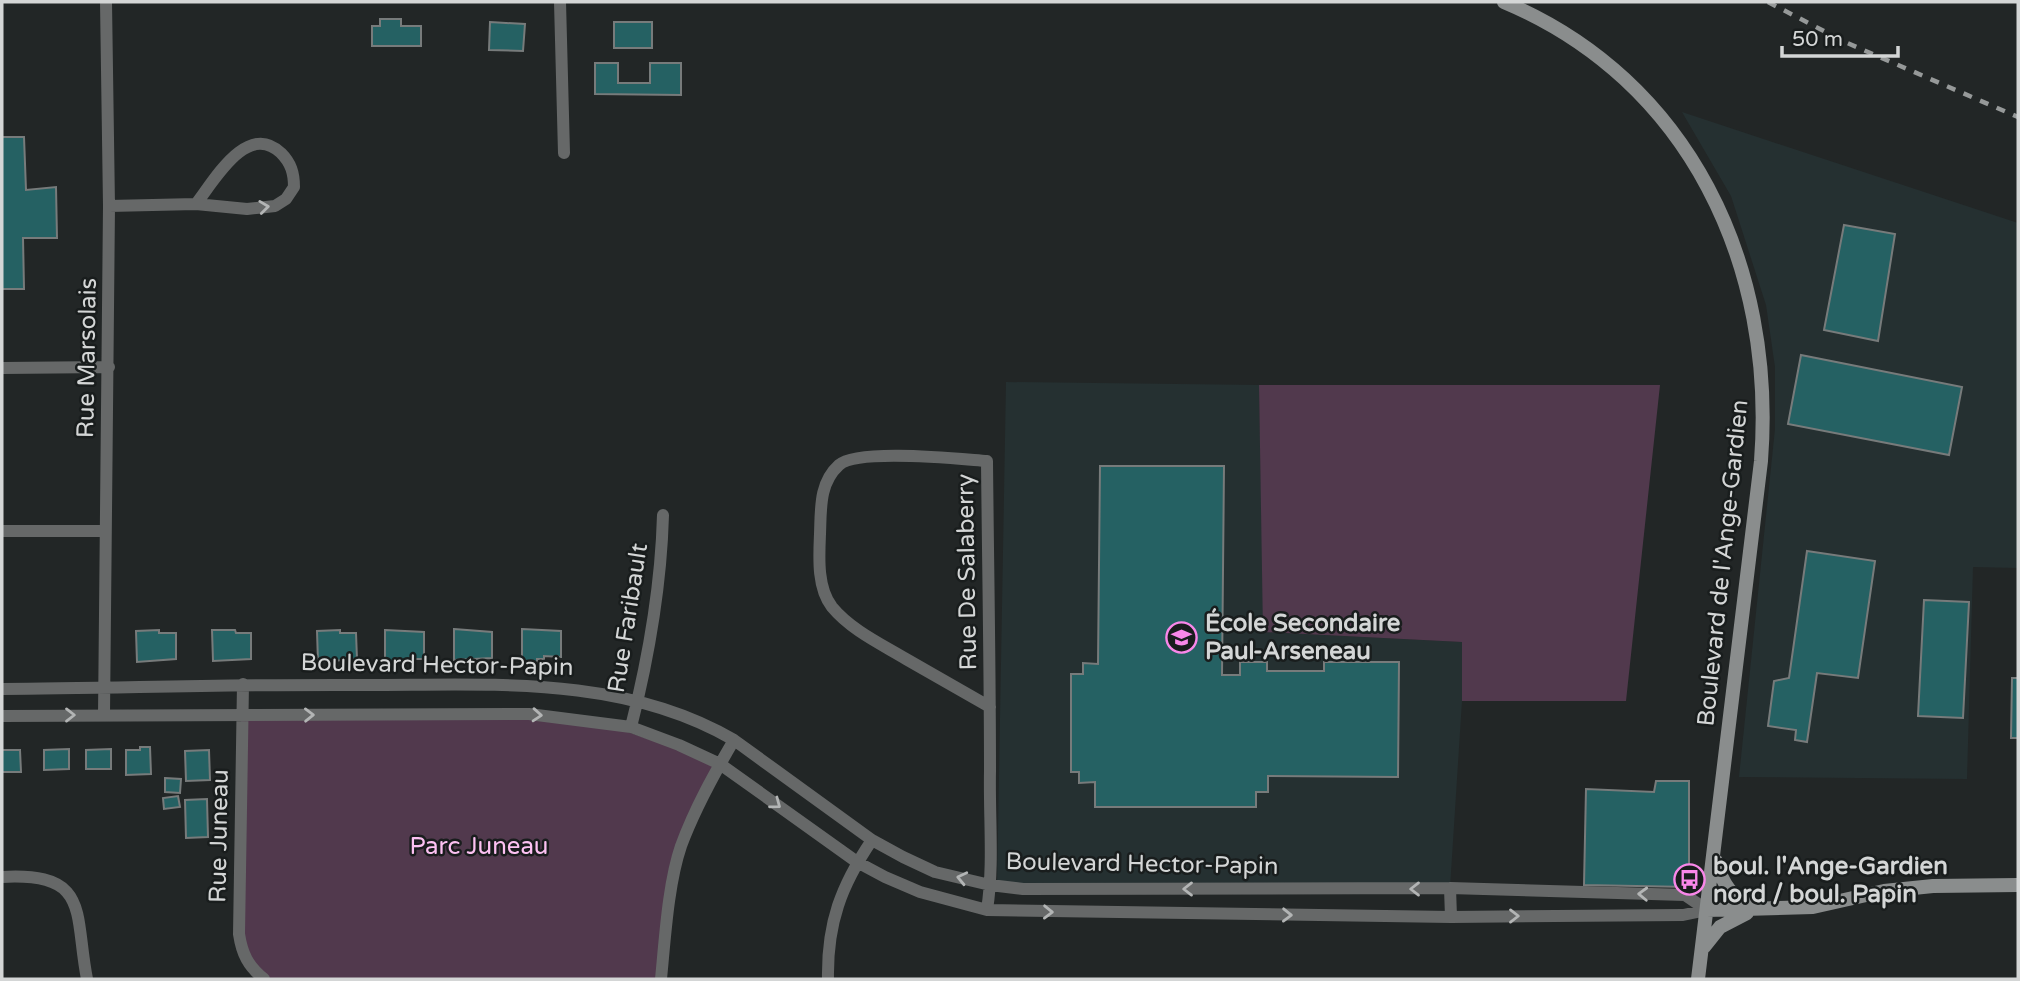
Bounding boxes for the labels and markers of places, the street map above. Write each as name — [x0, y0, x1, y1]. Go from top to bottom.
place label: École Secondaire Paul-Arseneau — [1205, 608, 1401, 666]
school or university icon: École Secondaire Paul-Arseneau — [1165, 620, 1199, 654]
place label: boul. l'Ange-Gardien nord / boul. Papin — [1713, 852, 1948, 909]
bus stop icon: boul. l'Ange-Gardien nord / boul. Papin — [1673, 863, 1707, 897]

